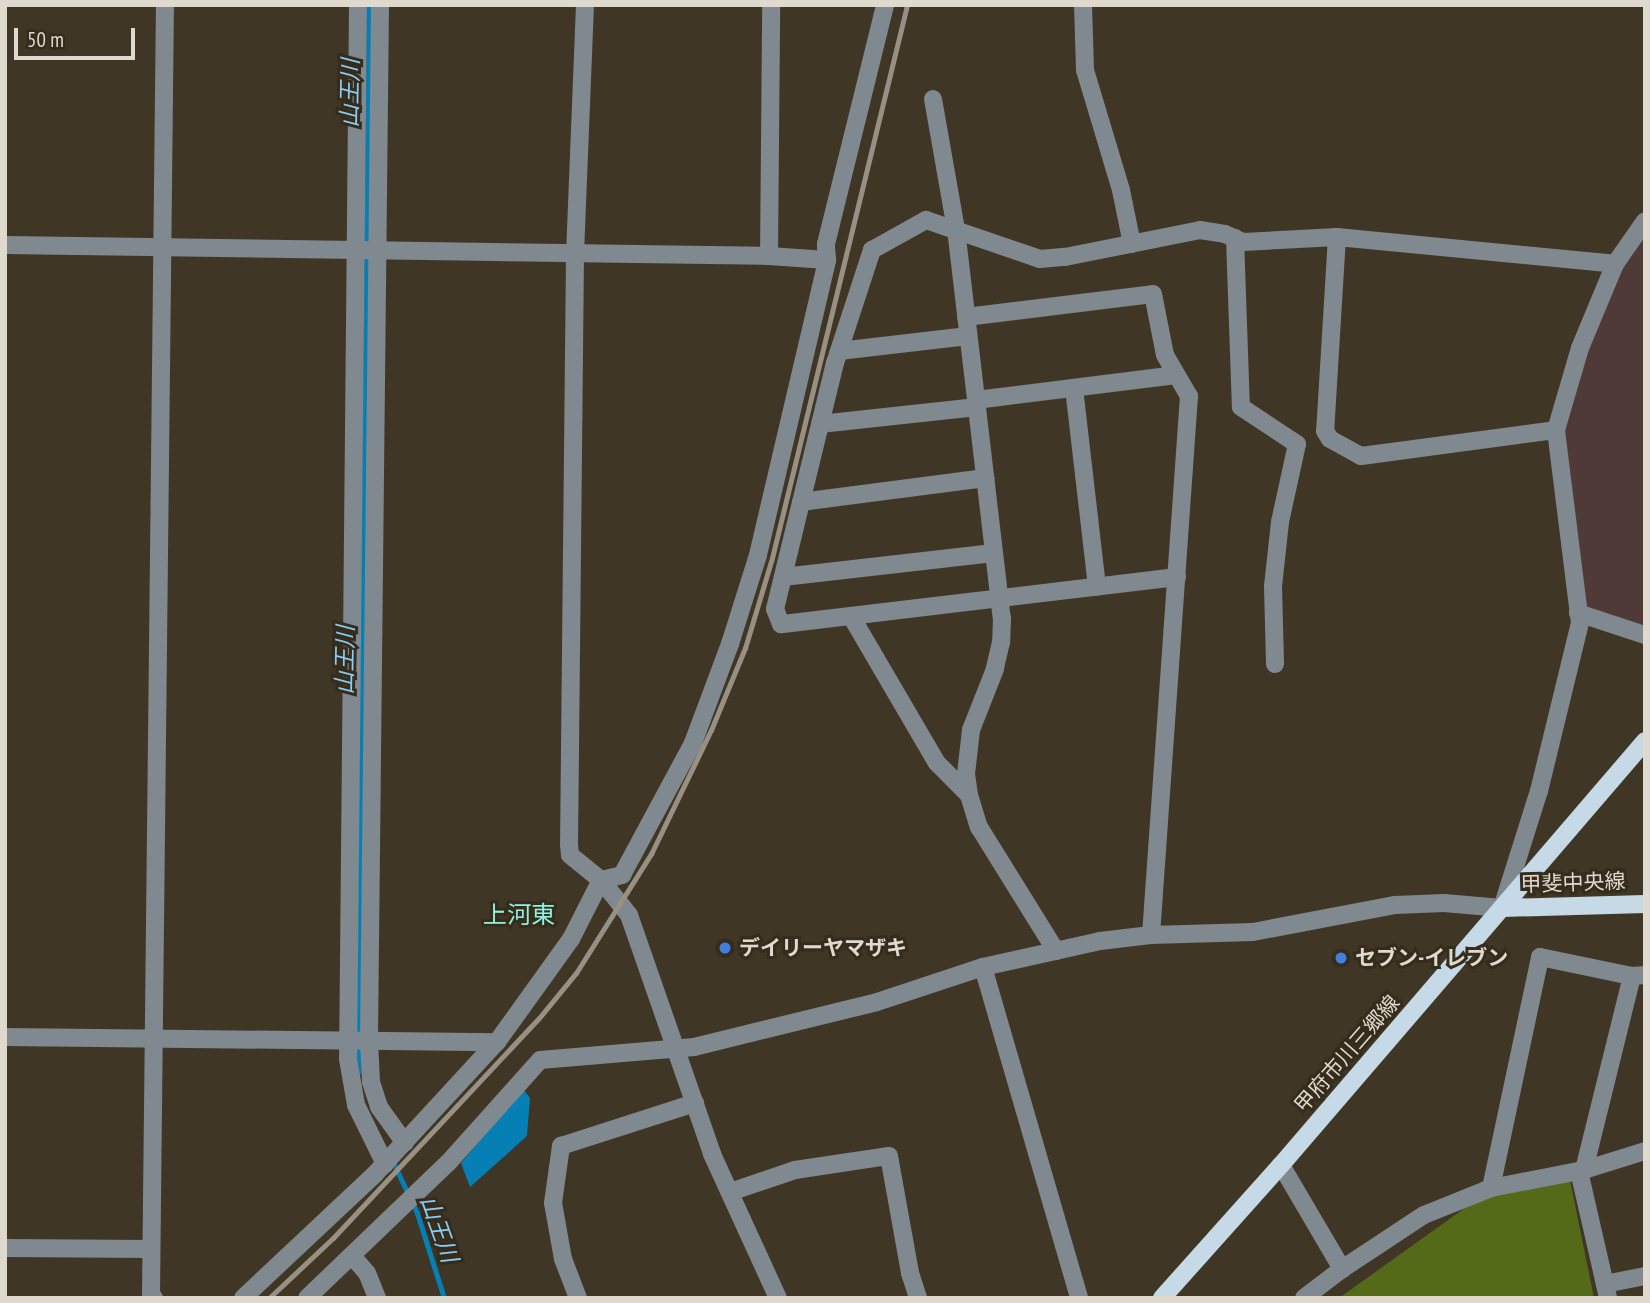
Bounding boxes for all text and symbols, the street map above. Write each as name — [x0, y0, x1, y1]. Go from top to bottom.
scale bar — [18, 14, 138, 58]
text: 50 m — [27, 26, 64, 53]
water label: 山王川 — [336, 58, 364, 128]
water label: 山王川 — [331, 625, 359, 695]
street label: 甲斐中央線 — [1520, 869, 1626, 897]
district label: 上河東 — [483, 901, 555, 929]
place label: デイリーヤマザキ — [739, 935, 907, 961]
marker: デイリーヤマザキ — [717, 940, 733, 956]
place label: セブン-イレブン — [1355, 945, 1508, 971]
marker: セブン-イレブン — [1333, 950, 1349, 966]
street label: 甲府市川三郷線 — [1289, 990, 1405, 1118]
water label: 山王川 — [414, 1192, 464, 1266]

